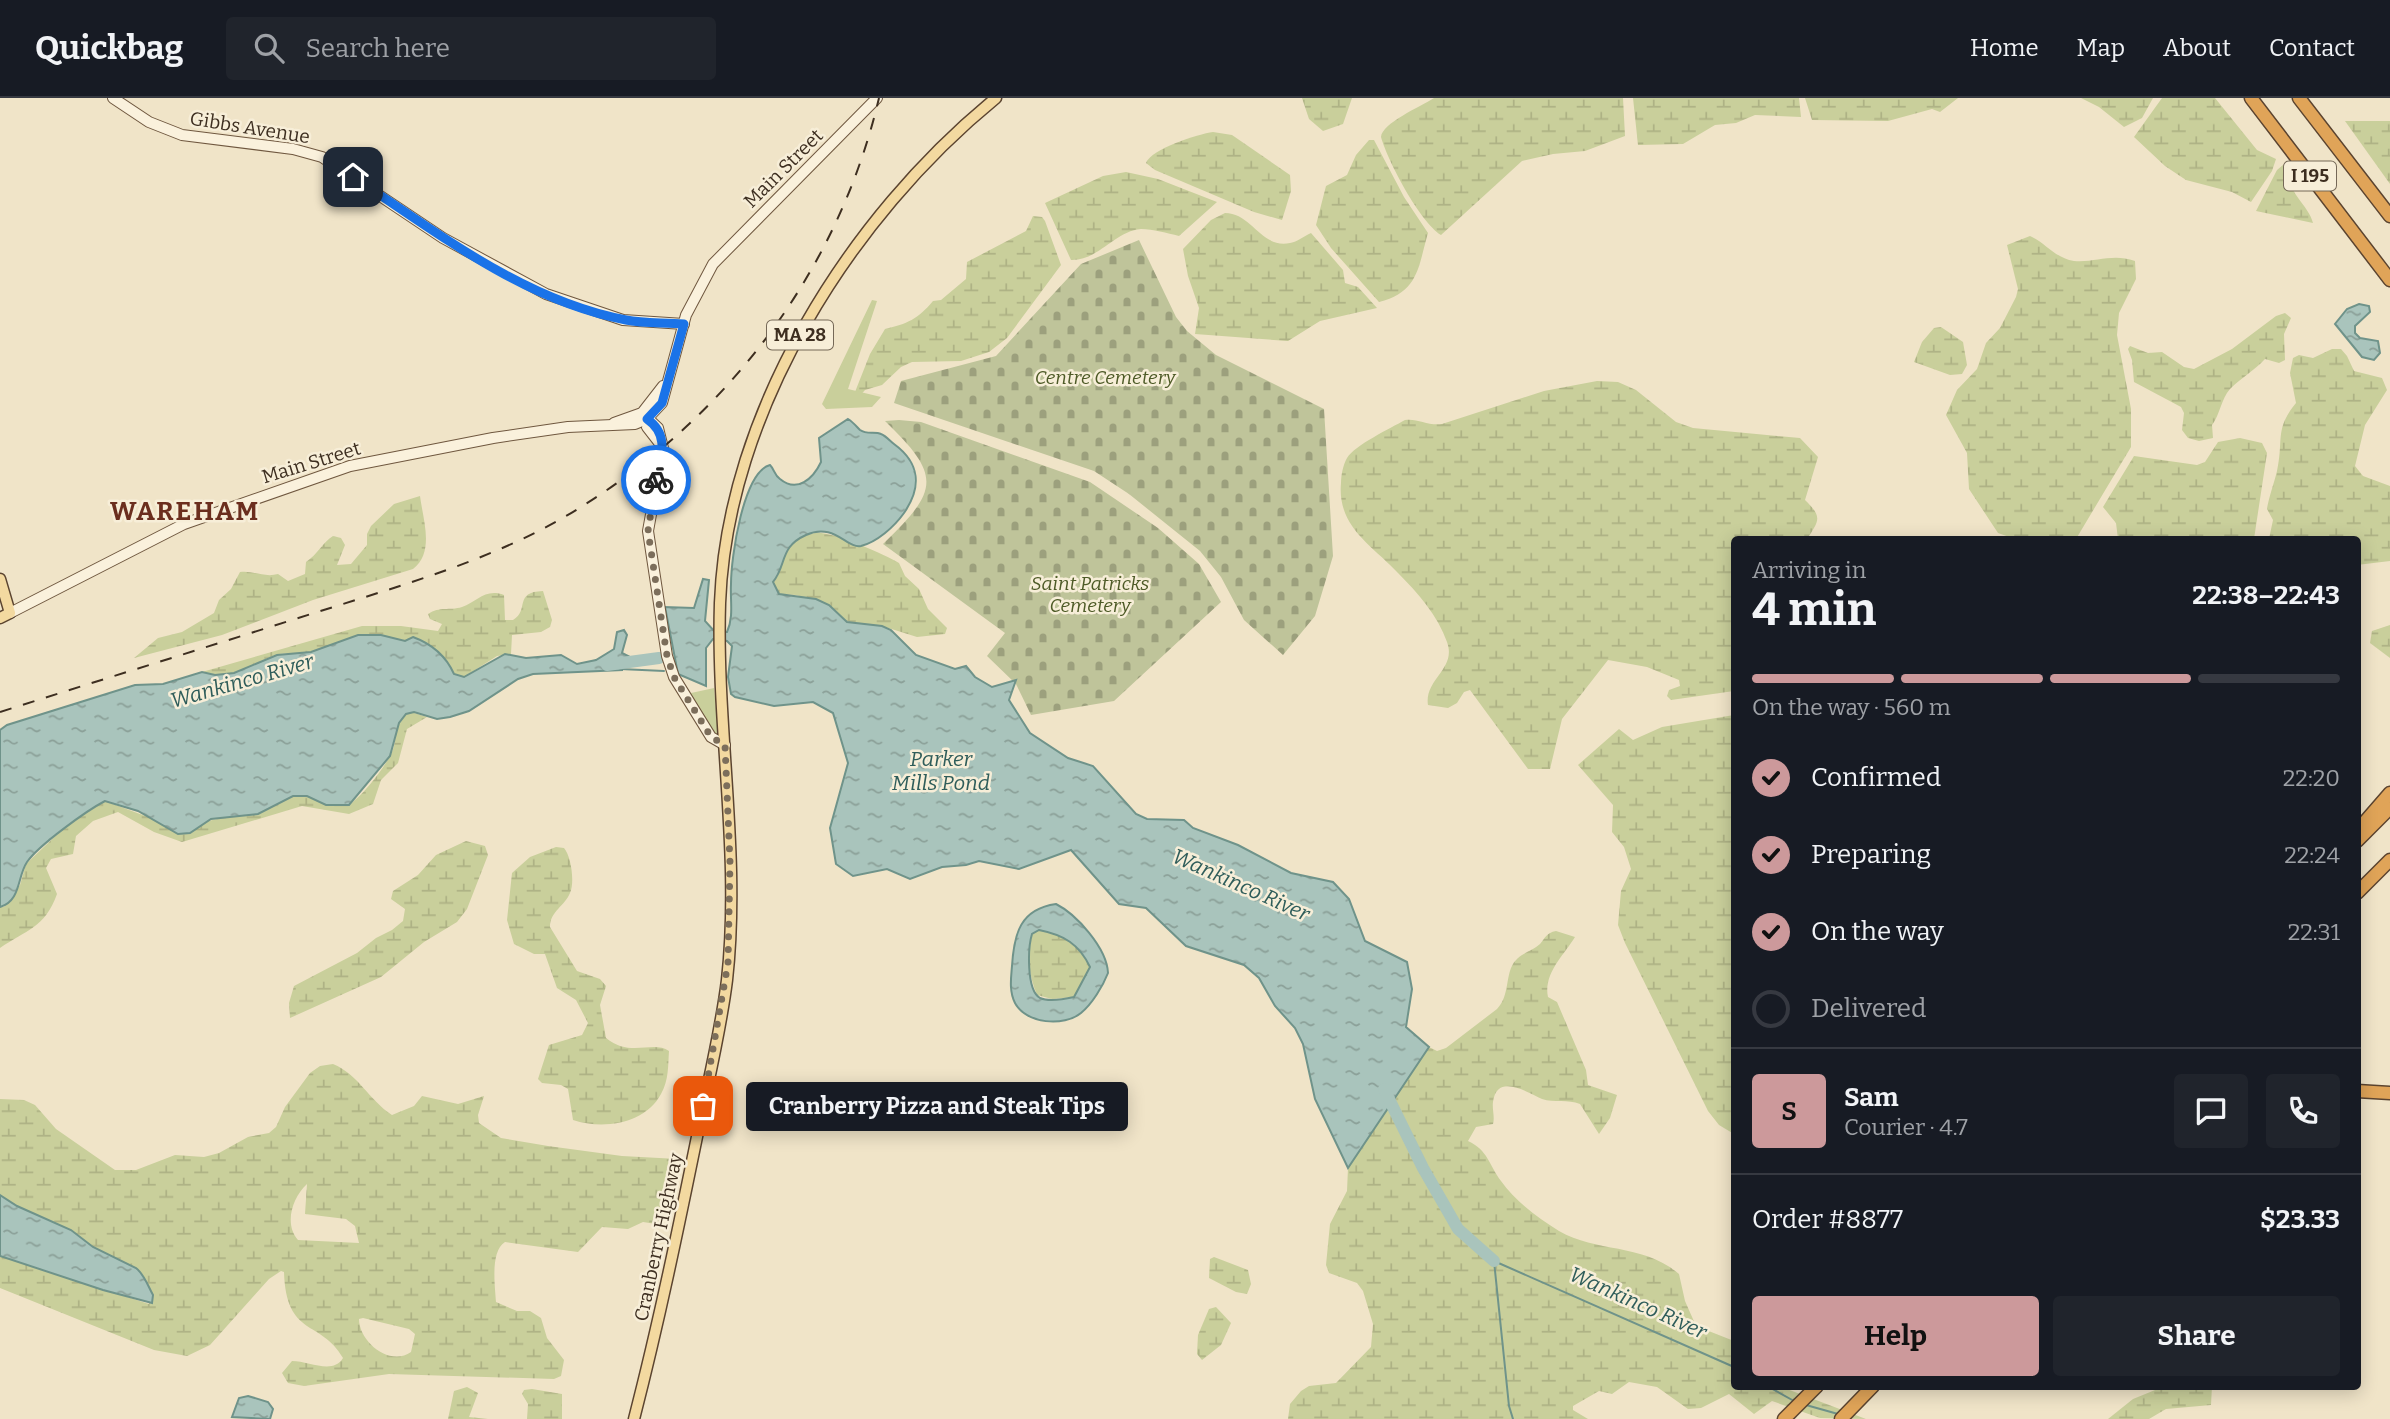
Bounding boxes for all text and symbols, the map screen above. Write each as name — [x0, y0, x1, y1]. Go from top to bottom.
search box — [226, 17, 716, 80]
text: Quickbag — [35, 28, 184, 68]
icon: search — [250, 29, 288, 67]
text: Search here — [306, 33, 450, 64]
text: Home — [1970, 34, 2039, 62]
text: Map — [2077, 34, 2125, 62]
text: About — [2163, 34, 2231, 62]
text: Contact — [2269, 34, 2355, 62]
street label: Gibbs Avenue — [188, 107, 312, 148]
street label: Main Street — [739, 124, 828, 213]
pin — [323, 147, 383, 207]
icon: home — [334, 158, 372, 196]
road number: I 195 — [2284, 162, 2336, 190]
road number: MA 28 — [767, 320, 833, 349]
park label: Centre Cemetery — [1035, 366, 1177, 389]
street label: Main Street — [259, 437, 363, 488]
courier — [621, 445, 691, 515]
icon: bike — [637, 461, 675, 499]
district label: WAREHAM — [110, 496, 260, 527]
text: Arriving in — [1752, 556, 1866, 584]
park label: Saint Patricks Cemetery — [1031, 572, 1149, 617]
text: 22:38–22:43 — [2192, 580, 2340, 611]
text: 4 min — [1752, 582, 1876, 637]
water label: Wankinco River — [168, 648, 318, 714]
text: On the way · 560 m — [1752, 693, 1951, 721]
water label: Parker Mills Pond — [892, 746, 990, 796]
icon: check — [1752, 759, 1790, 797]
text: Confirmed — [1811, 762, 1941, 793]
text: 22:20 — [2283, 764, 2340, 792]
icon: check — [1752, 836, 1790, 874]
text: Preparing — [1811, 839, 1931, 870]
text: 22:24 — [2284, 841, 2340, 869]
water label: Wankinco River — [1168, 843, 1315, 927]
icon: check — [1752, 913, 1790, 951]
text: On the way — [1811, 916, 1944, 947]
text: 22:31 — [2288, 918, 2340, 946]
text: Delivered — [1811, 993, 1926, 1024]
button: chat — [2174, 1074, 2248, 1148]
button: phone — [2266, 1074, 2340, 1148]
pin — [673, 1076, 733, 1136]
callout: Cranberry Pizza and Steak Tips — [745, 1082, 1126, 1130]
text: Sam — [1844, 1082, 1899, 1113]
icon: bag — [684, 1087, 722, 1125]
text: Cranberry Pizza and Steak Tips — [769, 1092, 1105, 1120]
text: S — [1781, 1096, 1797, 1127]
text: Courier · 4.7 — [1844, 1113, 1968, 1141]
street label: Cranberry Highway — [629, 1150, 688, 1323]
text: Order #8877 — [1752, 1204, 1903, 1235]
text: $23.33 — [2260, 1204, 2340, 1235]
water label: Wankinco River — [1565, 1261, 1712, 1345]
button: Help — [1752, 1296, 2039, 1376]
button: Share — [2053, 1296, 2340, 1376]

